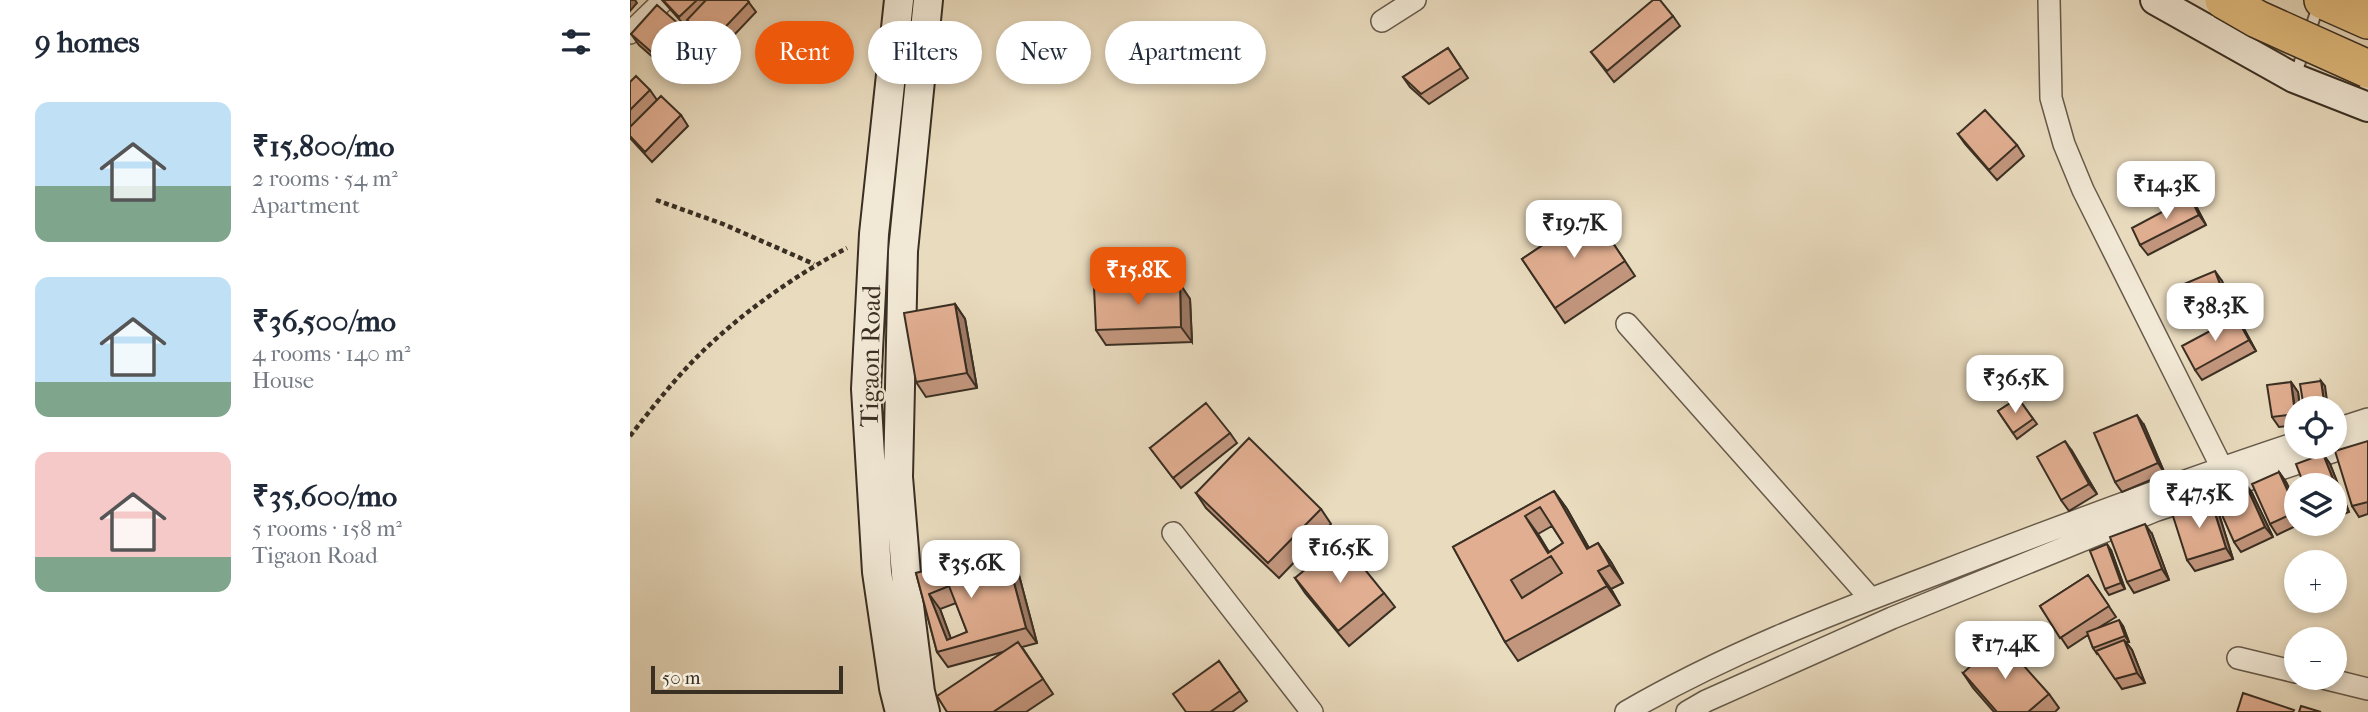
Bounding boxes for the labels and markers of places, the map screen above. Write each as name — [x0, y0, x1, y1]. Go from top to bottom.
pin: ₹14.3K — [2109, 162, 2223, 221]
pin: ₹19.7K — [1517, 201, 1631, 260]
pin: ₹15.8K — [1081, 247, 1195, 307]
pin: ₹38.3K — [2158, 284, 2272, 343]
pin: ₹36.5K — [1958, 356, 2072, 415]
pin: ₹47.5K — [2142, 470, 2256, 530]
pin: ₹16.5K — [1283, 526, 1397, 585]
pin: ₹35.6K — [914, 540, 1028, 600]
pin: ₹17.4K — [1948, 622, 2062, 681]

